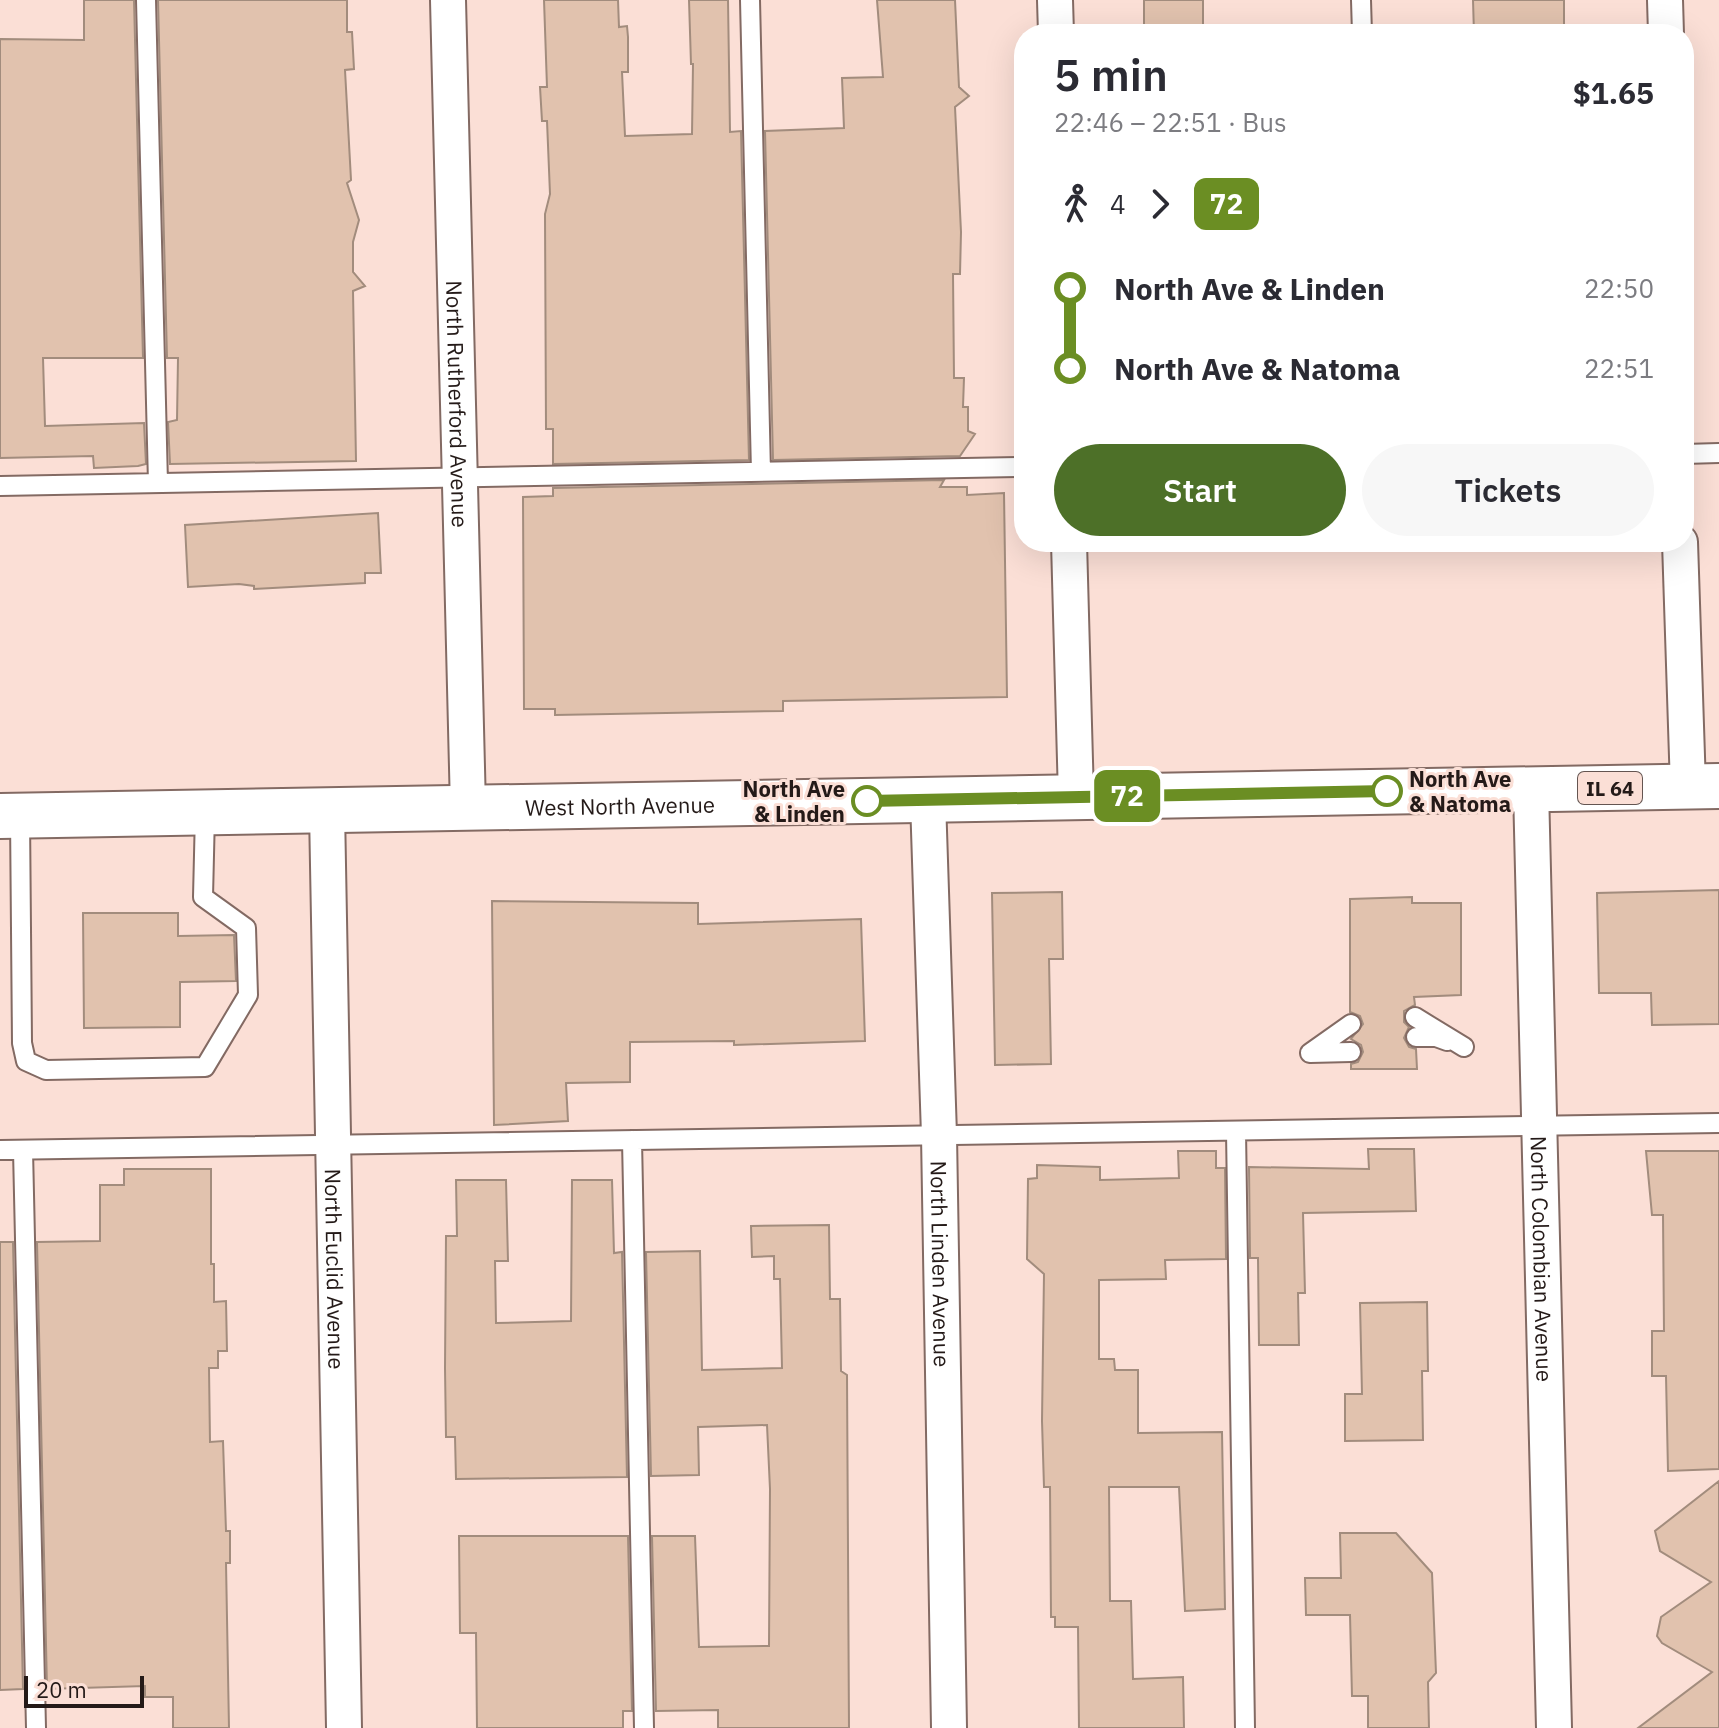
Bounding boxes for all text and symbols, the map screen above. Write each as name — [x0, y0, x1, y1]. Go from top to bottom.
text: 5 min — [1054, 46, 1168, 103]
text: $1.65 — [1573, 73, 1654, 112]
text: 22:46 – 22:51 · Bus — [1054, 105, 1287, 139]
icon: walk — [1054, 182, 1098, 226]
icon: forward — [1138, 182, 1182, 226]
text: 72 — [1210, 185, 1243, 222]
text: 4 — [1110, 187, 1126, 221]
text: North Ave & Linden — [1114, 269, 1385, 308]
text: 22:50 — [1584, 271, 1654, 305]
street label: North Rutherford Avenue — [440, 280, 476, 528]
text: North Ave & Natoma — [1114, 349, 1400, 388]
text: 22:51 — [1584, 351, 1654, 385]
button: Start — [1054, 444, 1346, 536]
button: Tickets — [1362, 444, 1654, 536]
place label: North Ave & Natoma — [1409, 764, 1511, 818]
line badge: 72 — [1091, 770, 1163, 822]
road number: IL 64 — [1578, 772, 1642, 804]
place label: North Ave & Linden — [743, 774, 845, 828]
marker: North Ave & Natoma — [1372, 776, 1402, 806]
text: 72 — [1110, 777, 1144, 814]
marker: North Ave & Linden — [852, 786, 882, 816]
street label: West North Avenue — [525, 789, 715, 821]
street label: North Colombian Avenue — [1525, 1135, 1560, 1382]
street label: North Linden Avenue — [925, 1160, 957, 1367]
street label: North Euclid Avenue — [319, 1168, 352, 1370]
scale bar — [24, 1672, 144, 1708]
text: 20 m — [36, 1675, 87, 1704]

